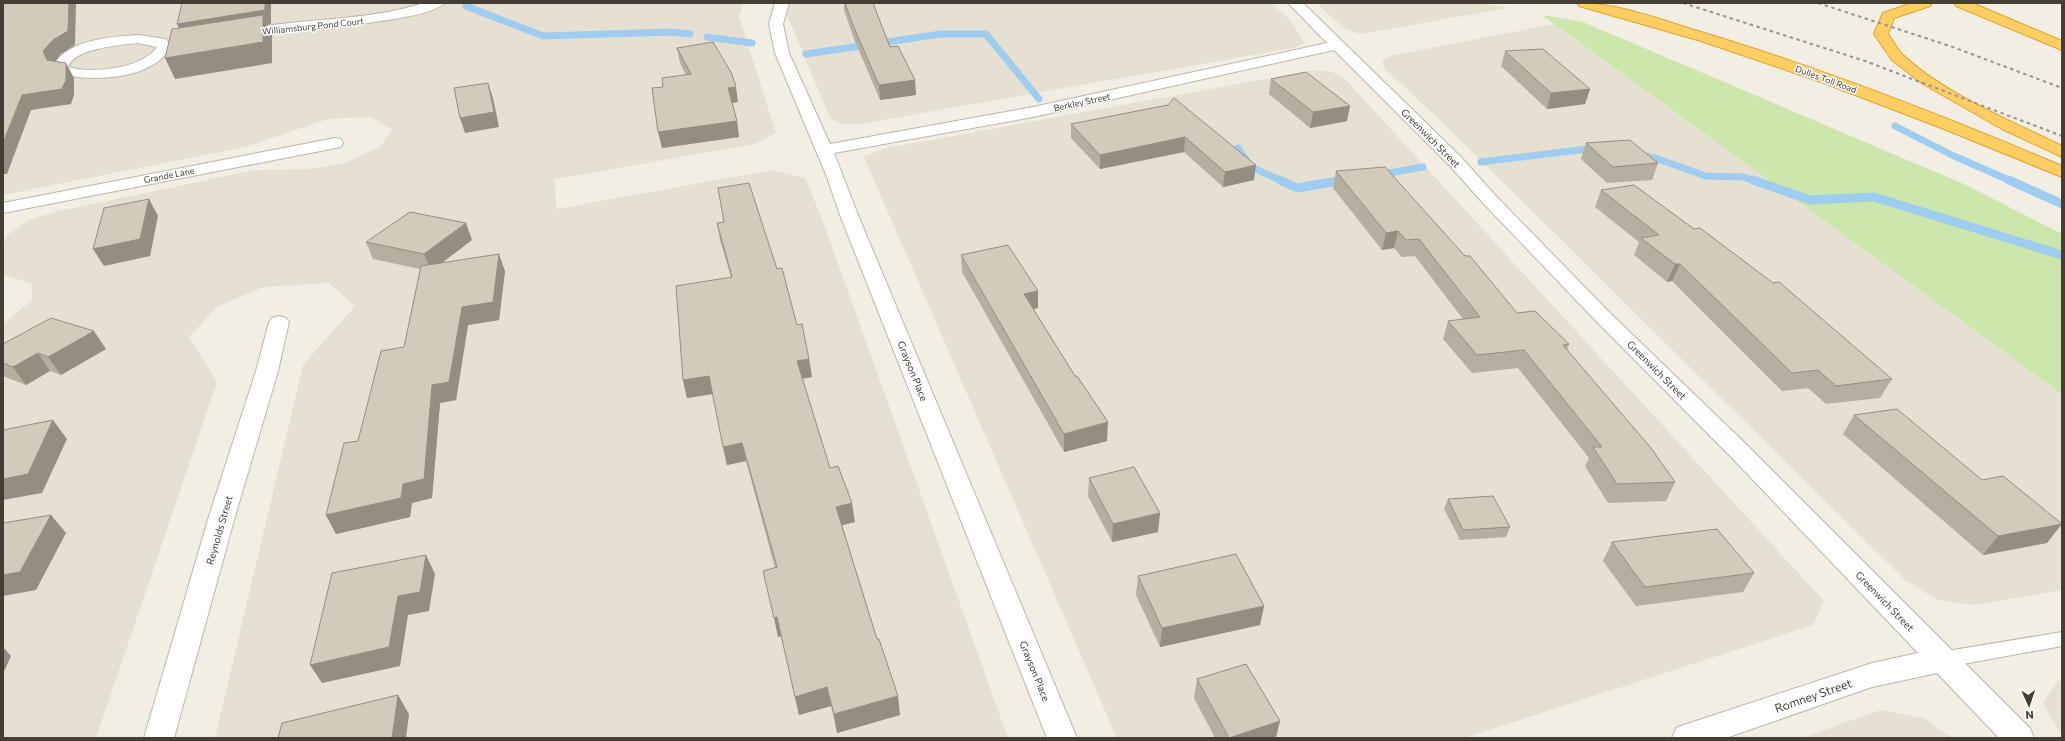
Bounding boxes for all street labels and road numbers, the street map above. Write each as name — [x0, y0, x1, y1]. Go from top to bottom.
street label: Williamsburg Pond Court — [262, 15, 365, 37]
street label: Dulles Toll Road — [1794, 63, 1858, 95]
street label: Berkley Street — [1053, 91, 1112, 113]
street label: Greenwich Street — [1399, 106, 1463, 170]
street label: Grande Lane — [143, 165, 196, 185]
street label: Greenwich Street — [1625, 338, 1689, 402]
street label: Grayson Place — [895, 339, 931, 403]
street label: Reynolds Street — [203, 494, 235, 566]
street label: Greenwich Street — [1853, 569, 1917, 633]
street label: Grayson Place — [1017, 639, 1053, 703]
street label: Romney Street — [1773, 675, 1854, 715]

